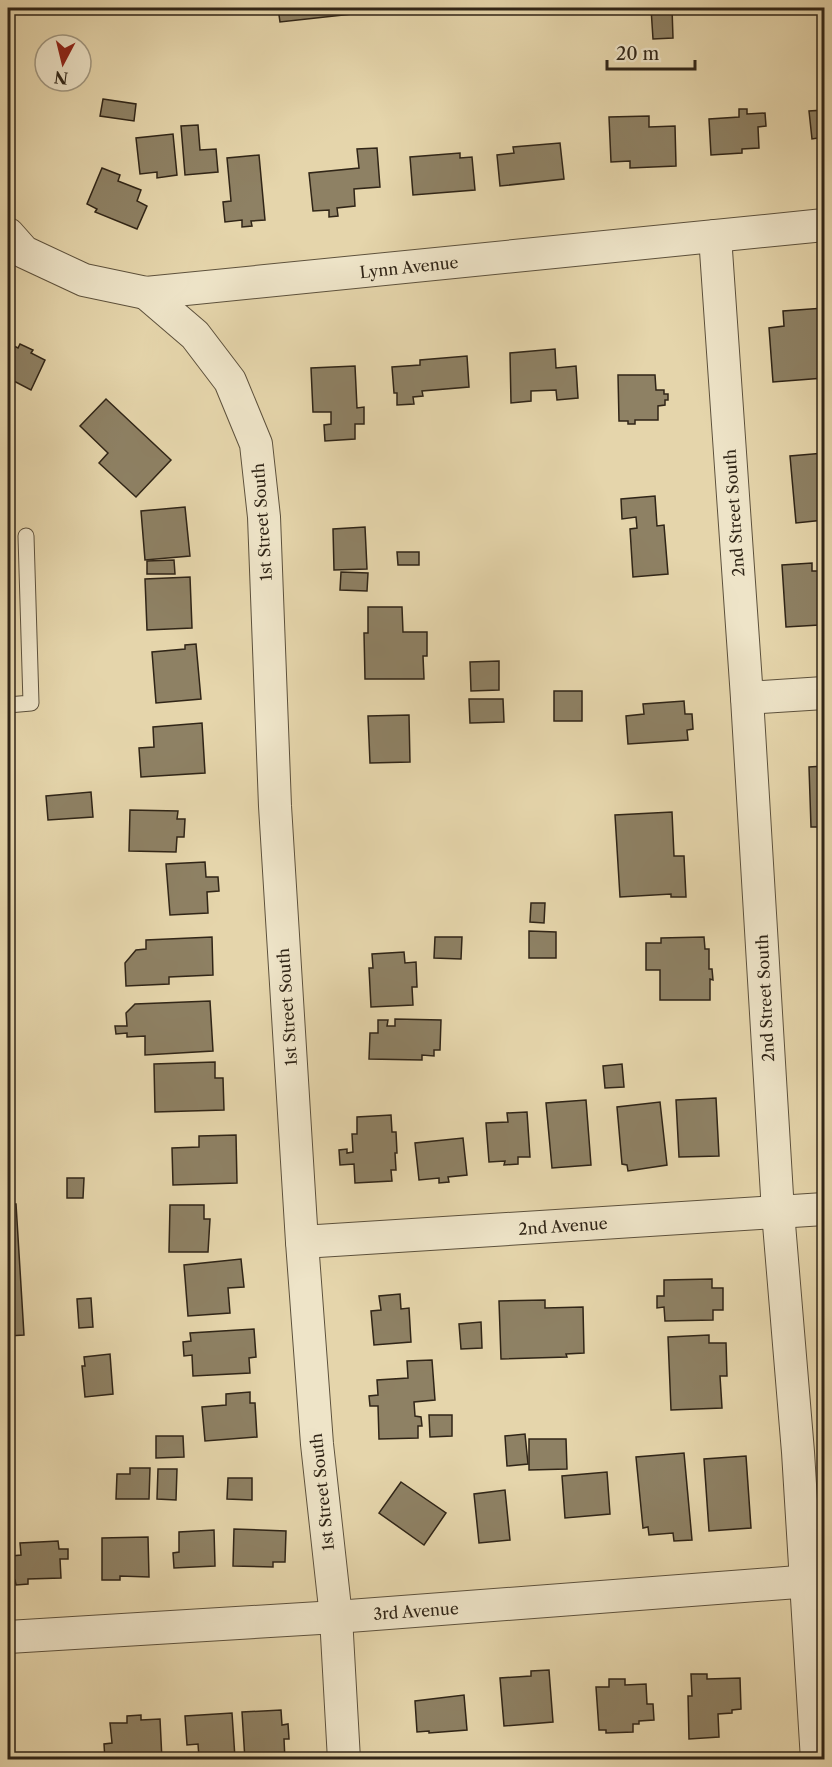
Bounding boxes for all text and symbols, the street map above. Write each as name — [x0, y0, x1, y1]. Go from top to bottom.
north arrow — [33, 33, 93, 93]
scale bar — [607, 33, 696, 71]
text: 20 m — [616, 43, 660, 65]
text: N — [53, 67, 69, 89]
street label: Lynn Avenue — [359, 252, 459, 282]
street label: 2nd Street South — [720, 449, 748, 577]
street label: 1st Street South — [248, 462, 276, 582]
street label: 2nd Street South — [752, 934, 778, 1062]
street label: 1st Street South — [273, 947, 301, 1067]
street label: 2nd Avenue — [518, 1213, 608, 1239]
street label: 1st Street South — [306, 1432, 338, 1552]
street label: 3rd Avenue — [373, 1598, 459, 1624]

